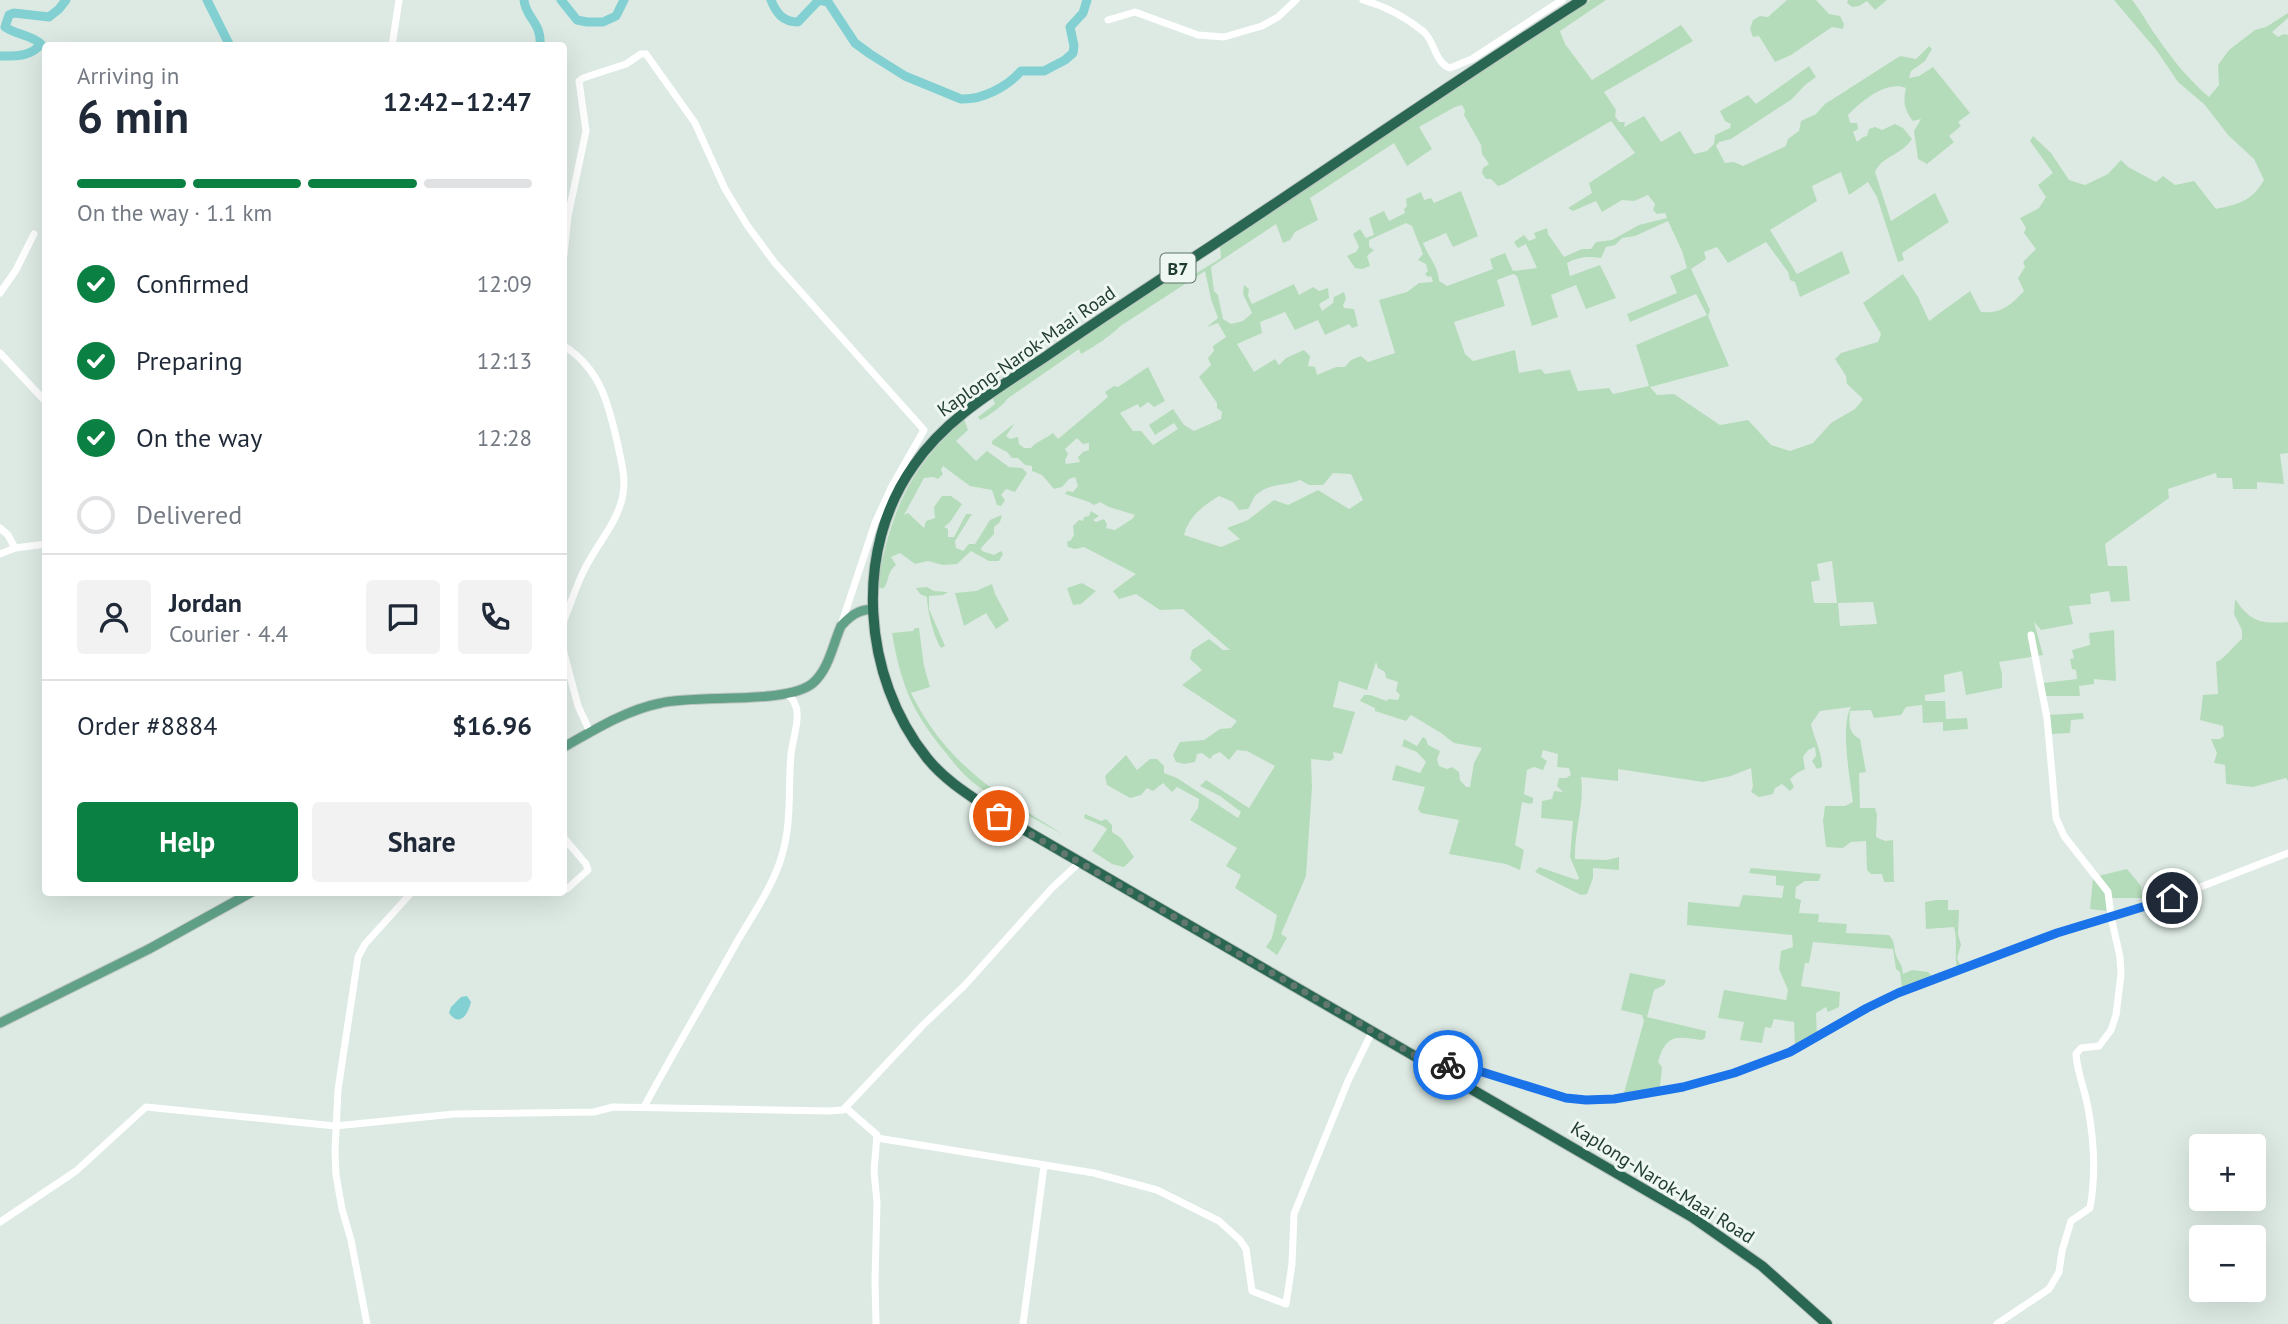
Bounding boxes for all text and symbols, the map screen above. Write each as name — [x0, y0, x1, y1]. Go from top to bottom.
text: Arriving in — [77, 61, 179, 90]
text: 12:42–12:47 — [383, 85, 532, 118]
text: 6 min — [77, 86, 189, 146]
text: On the way · 1.1 km — [77, 198, 272, 227]
road number: B7 — [1160, 254, 1196, 282]
icon: check — [77, 265, 115, 303]
text: Confirmed — [136, 267, 249, 300]
text: 12:09 — [477, 269, 532, 298]
street label: Kaplong-Narok-Maai Road — [932, 280, 1120, 422]
icon: check — [77, 342, 115, 380]
text: Preparing — [136, 344, 243, 377]
text: 12:13 — [477, 346, 532, 375]
icon: check — [77, 419, 115, 457]
text: On the way — [136, 421, 262, 454]
text: 12:28 — [477, 423, 532, 452]
text: Delivered — [136, 498, 242, 531]
button: person — [77, 580, 151, 654]
button: chat — [366, 580, 440, 654]
button: phone — [458, 580, 532, 654]
text: Jordan — [169, 586, 242, 619]
text: Courier · 4.4 — [169, 619, 288, 648]
text: Order #8884 — [77, 709, 217, 742]
text: $16.96 — [452, 709, 532, 742]
pin — [969, 786, 1029, 846]
icon: bag — [980, 797, 1018, 835]
button: Help — [77, 802, 298, 882]
button: Share — [312, 802, 532, 882]
pin — [2142, 868, 2202, 928]
icon: home — [2153, 879, 2191, 917]
courier — [1413, 1030, 1483, 1100]
icon: bike — [1429, 1046, 1467, 1084]
street label: Kaplong-Narok-Maai Road — [1567, 1116, 1759, 1248]
map controls — [2189, 1134, 2266, 1302]
button: + — [2189, 1134, 2266, 1211]
button: − — [2189, 1225, 2266, 1302]

